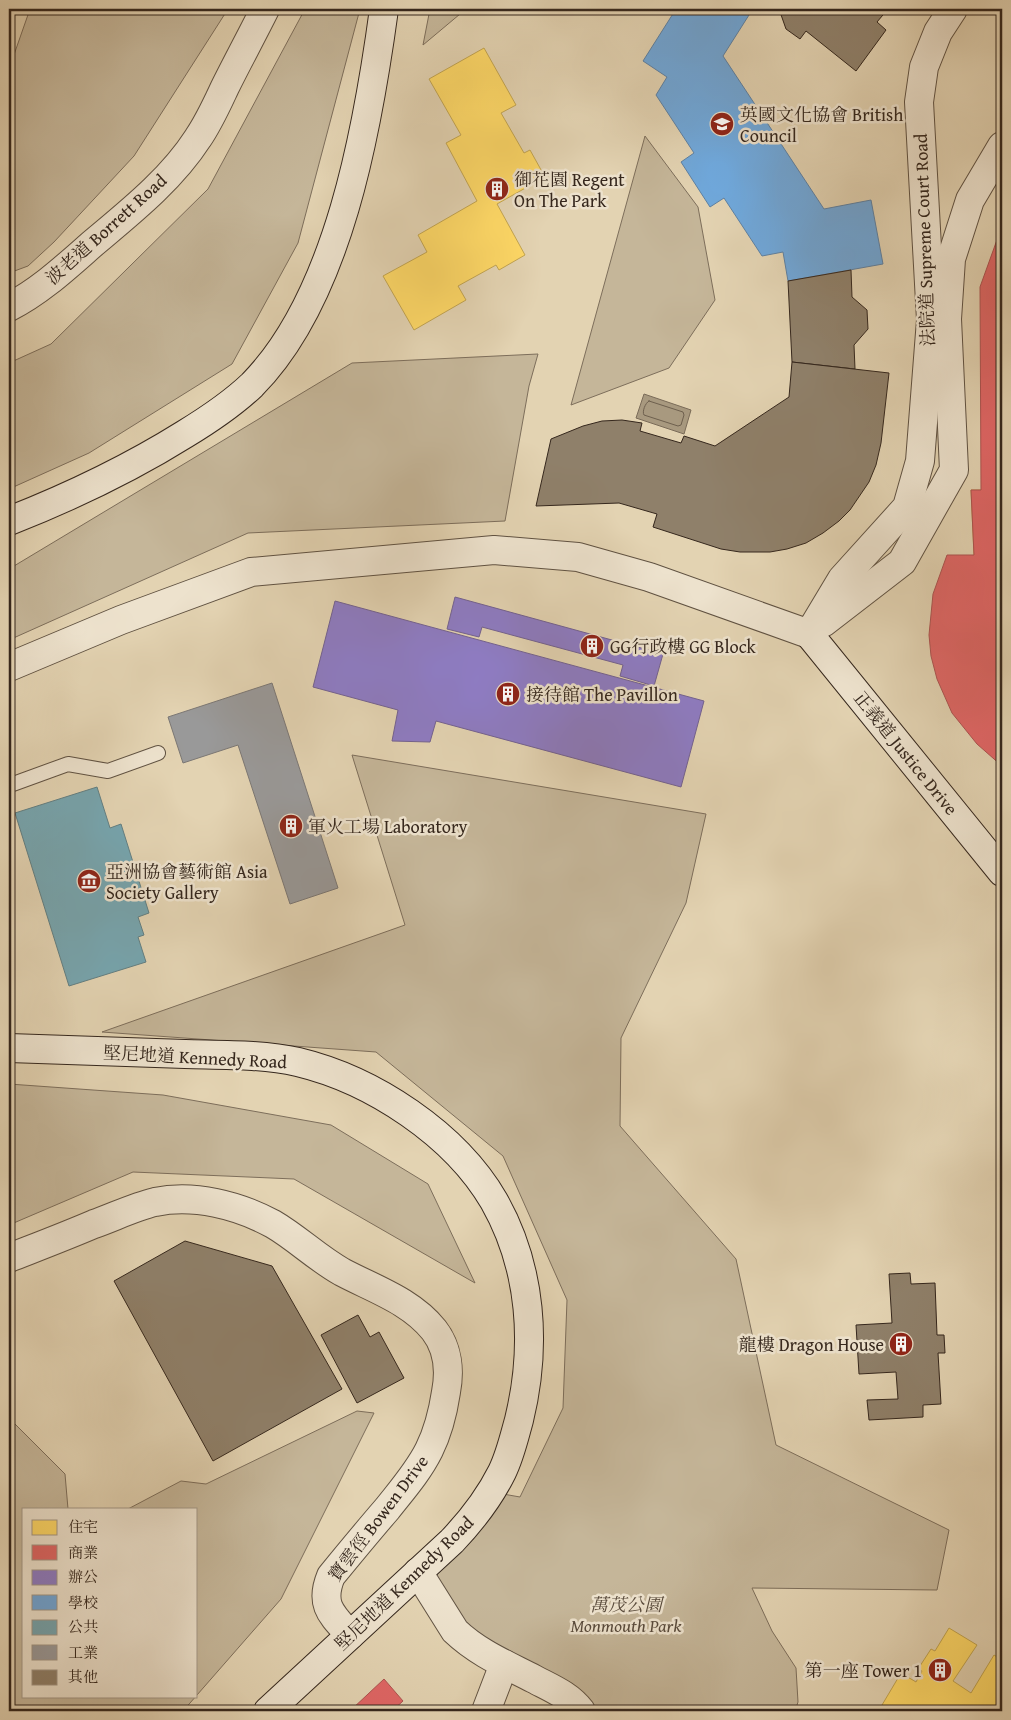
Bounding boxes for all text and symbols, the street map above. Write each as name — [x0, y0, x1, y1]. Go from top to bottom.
place label: 英國文化協會 British Council — [740, 101, 903, 149]
school or university icon: 英國文化協會 British Council — [709, 111, 735, 137]
street label: 法院道 Supreme Court Road — [907, 133, 941, 347]
place label: 御花園 Regent On The Park — [514, 166, 625, 214]
street label: 波老道 Borrett Road — [39, 167, 173, 291]
building icon: 御花園 Regent On The Park — [484, 176, 510, 202]
building icon: GG行政樓 GG Block — [579, 633, 605, 659]
place label: GG行政樓 GG Block — [610, 633, 757, 660]
building icon: 接待館 The Pavillon — [495, 681, 521, 707]
place label: 接待館 The Pavillon — [526, 681, 678, 708]
street label: 正義道 Justice Drive — [847, 685, 965, 821]
building icon: 軍火工場 Laboratory — [278, 813, 304, 839]
place label: 軍火工場 Laboratory — [308, 813, 467, 840]
place label: 亞洲協會藝術館 Asia Society Gallery — [106, 858, 268, 906]
museum icon: 亞洲協會藝術館 Asia Society Gallery — [76, 868, 102, 894]
street label: 堅尼地道 Kennedy Road — [102, 1039, 288, 1075]
place label: 龍樓 Dragon House — [739, 1331, 884, 1358]
building icon: 龍樓 Dragon House — [888, 1331, 914, 1357]
street label: 寶雲徑 Bowen Drive — [321, 1449, 435, 1587]
legend — [22, 1508, 198, 1698]
street label: 堅尼地道 Kennedy Road — [328, 1509, 480, 1657]
text: 住宅 — [68, 1516, 98, 1537]
text: 商業 — [68, 1542, 98, 1563]
text: 辦公 — [68, 1566, 98, 1587]
park label: 萬茂公園 Monmouth Park — [571, 1591, 682, 1639]
text: 學校 — [68, 1592, 98, 1613]
text: 公共 — [68, 1616, 98, 1637]
text: 工業 — [68, 1642, 98, 1663]
place label: 第一座 Tower 1 — [805, 1657, 922, 1684]
building icon: 第一座 Tower 1 — [927, 1657, 953, 1683]
text: 其他 — [68, 1666, 98, 1687]

